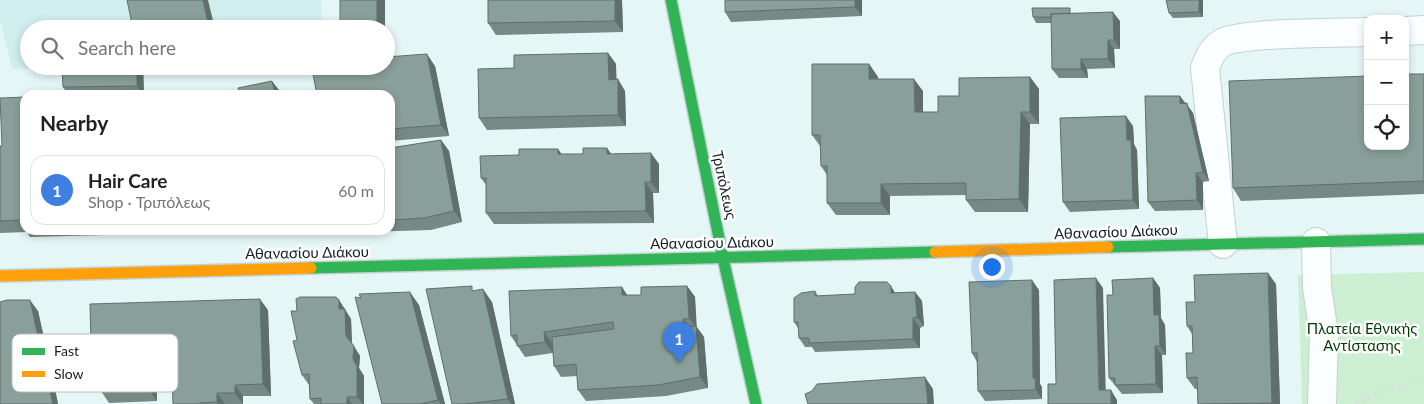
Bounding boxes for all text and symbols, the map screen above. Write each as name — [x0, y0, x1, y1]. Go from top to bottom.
map controls — [1364, 15, 1409, 150]
button: + — [1364, 15, 1409, 60]
search box — [20, 20, 395, 75]
icon: search — [38, 34, 66, 62]
text: Search here — [78, 36, 176, 59]
button: − — [1364, 60, 1409, 105]
button: locate — [1364, 105, 1409, 150]
text: Nearby — [40, 110, 108, 135]
street label: Τριπόλεως — [709, 149, 741, 221]
text: Hair Care — [88, 169, 167, 192]
text: 1 — [52, 181, 62, 200]
text: 60 m — [338, 181, 374, 200]
text: Shop · Τριπόλεως — [88, 192, 210, 211]
street label: Αθανασίου Διάκου — [1054, 220, 1178, 242]
street label: Αθανασίου Διάκου — [650, 232, 774, 252]
street label: Αθανασίου Διάκου — [245, 242, 369, 262]
your location — [979, 254, 1005, 280]
park label: Πλατεία Εθνικής Αντίστασης — [1307, 319, 1417, 354]
pin: 1 — [663, 322, 695, 363]
legend — [12, 334, 178, 392]
text: Fast — [54, 342, 79, 359]
text: Slow — [54, 365, 84, 382]

